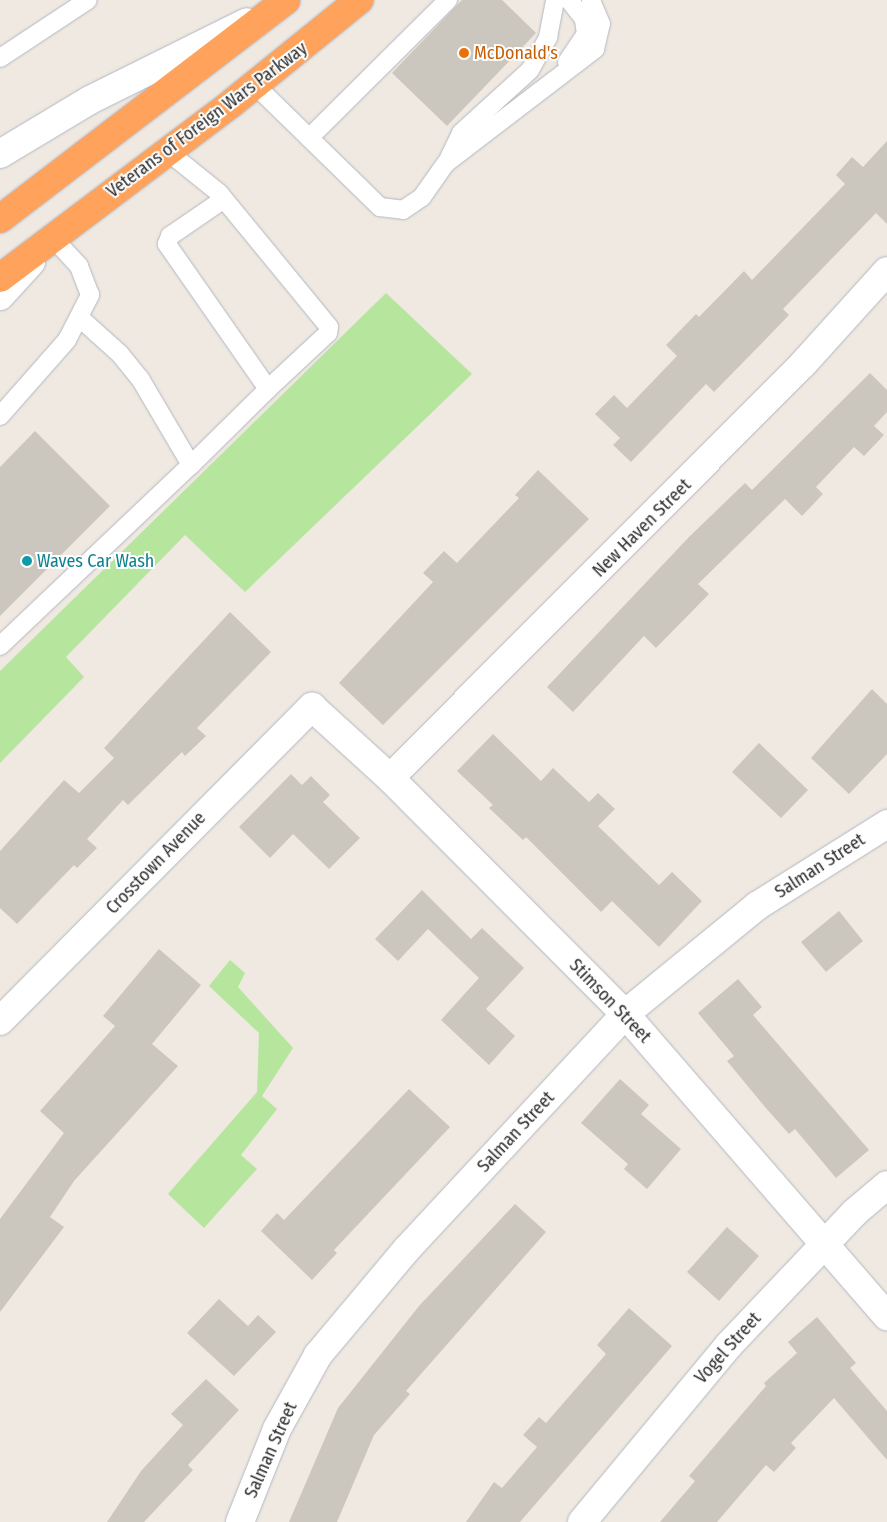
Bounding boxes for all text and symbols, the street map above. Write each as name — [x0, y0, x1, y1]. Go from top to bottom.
street label: Veterans of Foreign Wars Parkway — [103, 38, 311, 202]
place label: McDonald's — [474, 42, 558, 64]
marker: McDonald's — [458, 47, 470, 59]
street label: New Haven Street — [588, 474, 696, 582]
place label: Waves Car Wash — [37, 550, 154, 572]
marker: Waves Car Wash — [21, 555, 33, 567]
street label: Crosstown Avenue — [102, 807, 210, 919]
street label: Salman Street — [771, 829, 869, 903]
street label: Stimson Street — [565, 955, 655, 1047]
street label: Salman Street — [473, 1087, 559, 1177]
street label: Vogel Street — [690, 1308, 766, 1388]
street label: Salman Street — [240, 1399, 302, 1501]

